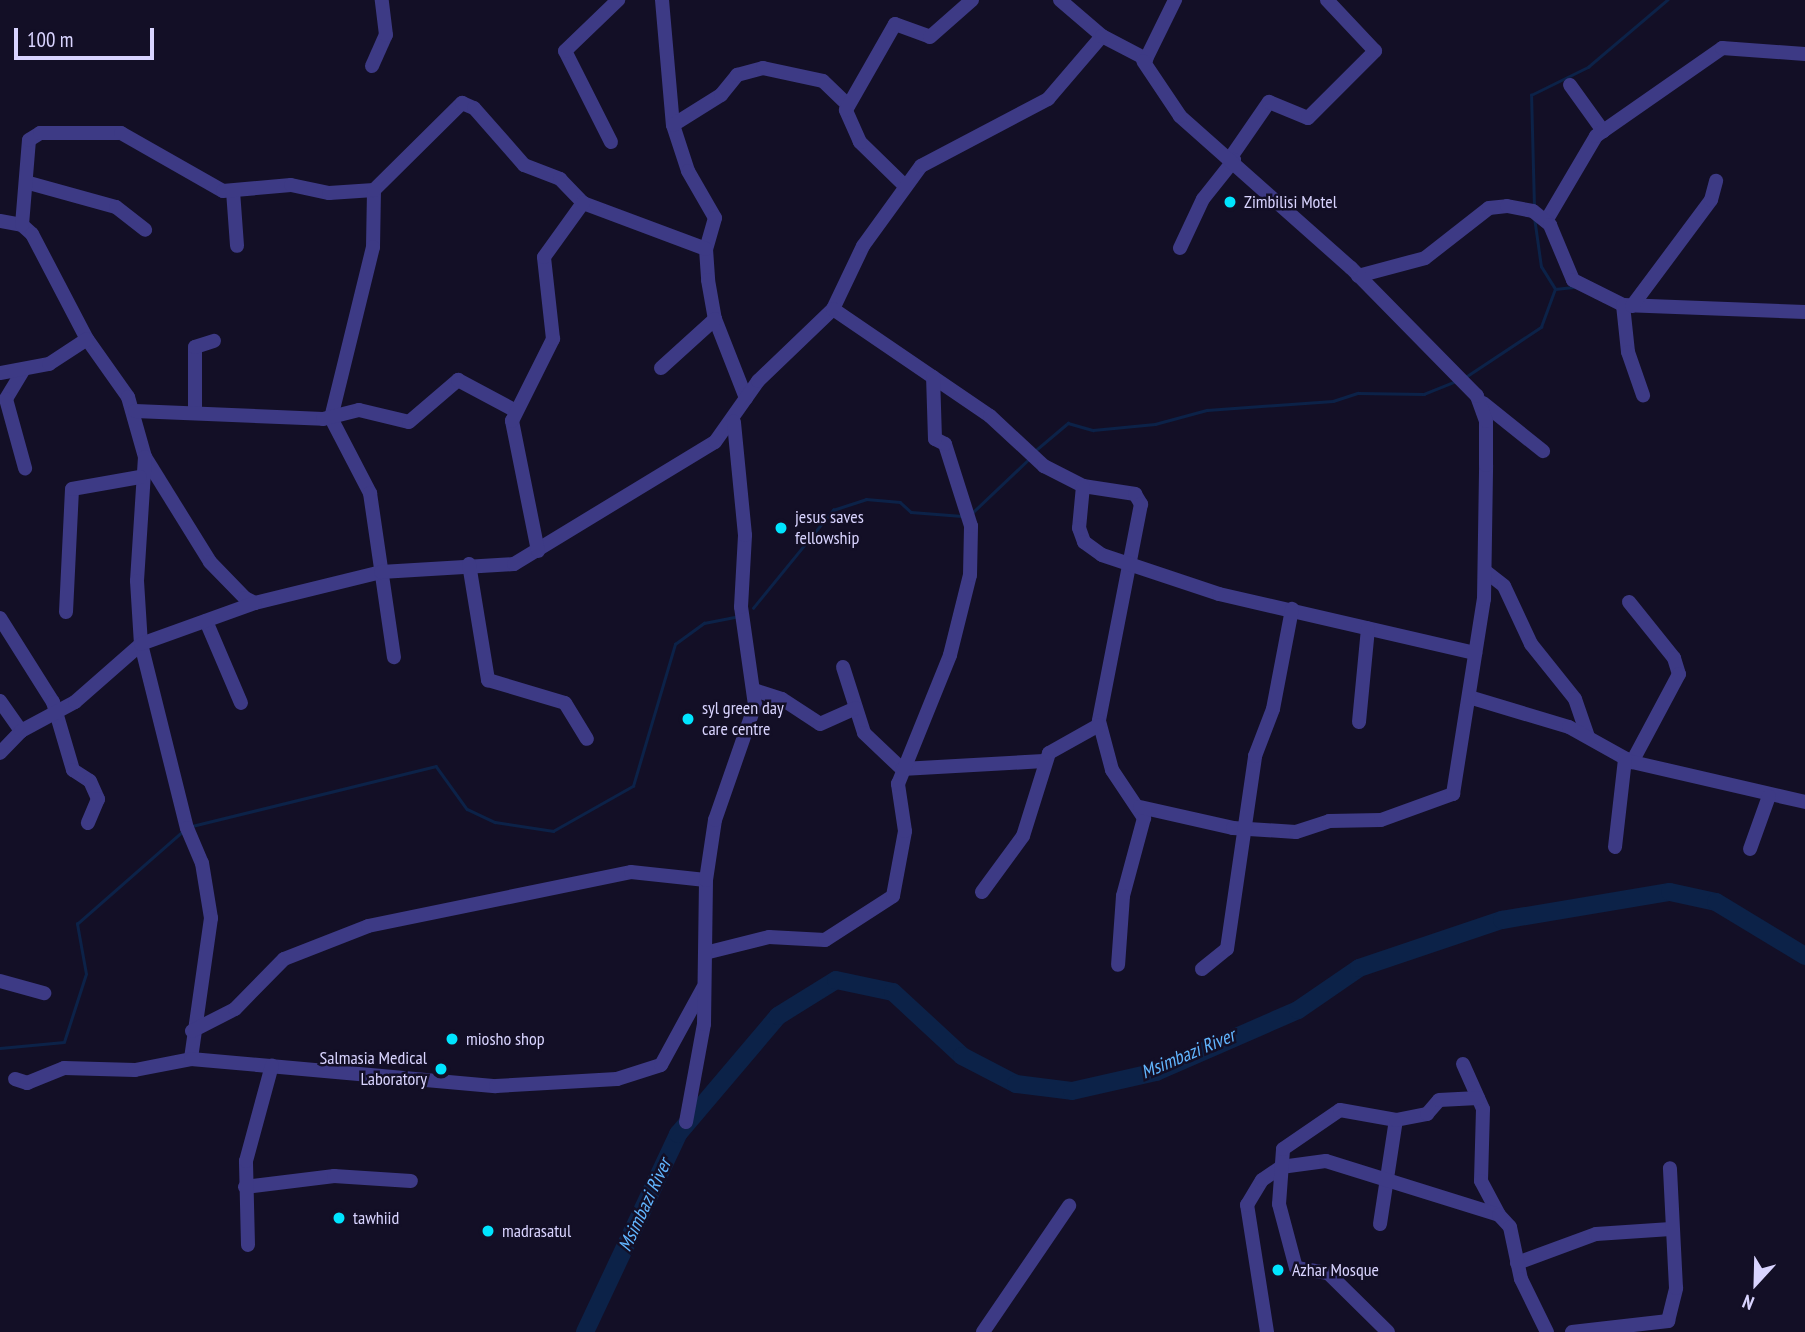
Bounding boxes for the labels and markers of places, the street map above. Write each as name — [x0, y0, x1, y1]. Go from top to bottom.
place label: Zimbilisi Motel — [1244, 191, 1337, 213]
marker: Zimbilisi Motel — [1222, 194, 1238, 210]
place label: jesus saves fellowship — [795, 507, 864, 550]
marker: jesus saves fellowship — [773, 520, 789, 536]
place label: syl green day care centre — [702, 698, 784, 740]
marker: syl green day care centre — [680, 711, 696, 727]
place label: miosho shop — [466, 1028, 545, 1050]
marker: miosho shop — [444, 1031, 460, 1047]
place label: Salmasia Medical Laboratory — [320, 1048, 427, 1090]
marker: Salmasia Medical Laboratory — [433, 1061, 449, 1077]
place label: tawhiid — [353, 1207, 399, 1229]
marker: tawhiid — [331, 1210, 347, 1226]
place label: madrasatul — [502, 1220, 571, 1242]
marker: madrasatul — [480, 1223, 496, 1239]
place label: Azhar Mosque — [1292, 1259, 1379, 1281]
marker: Azhar Mosque — [1270, 1262, 1286, 1278]

